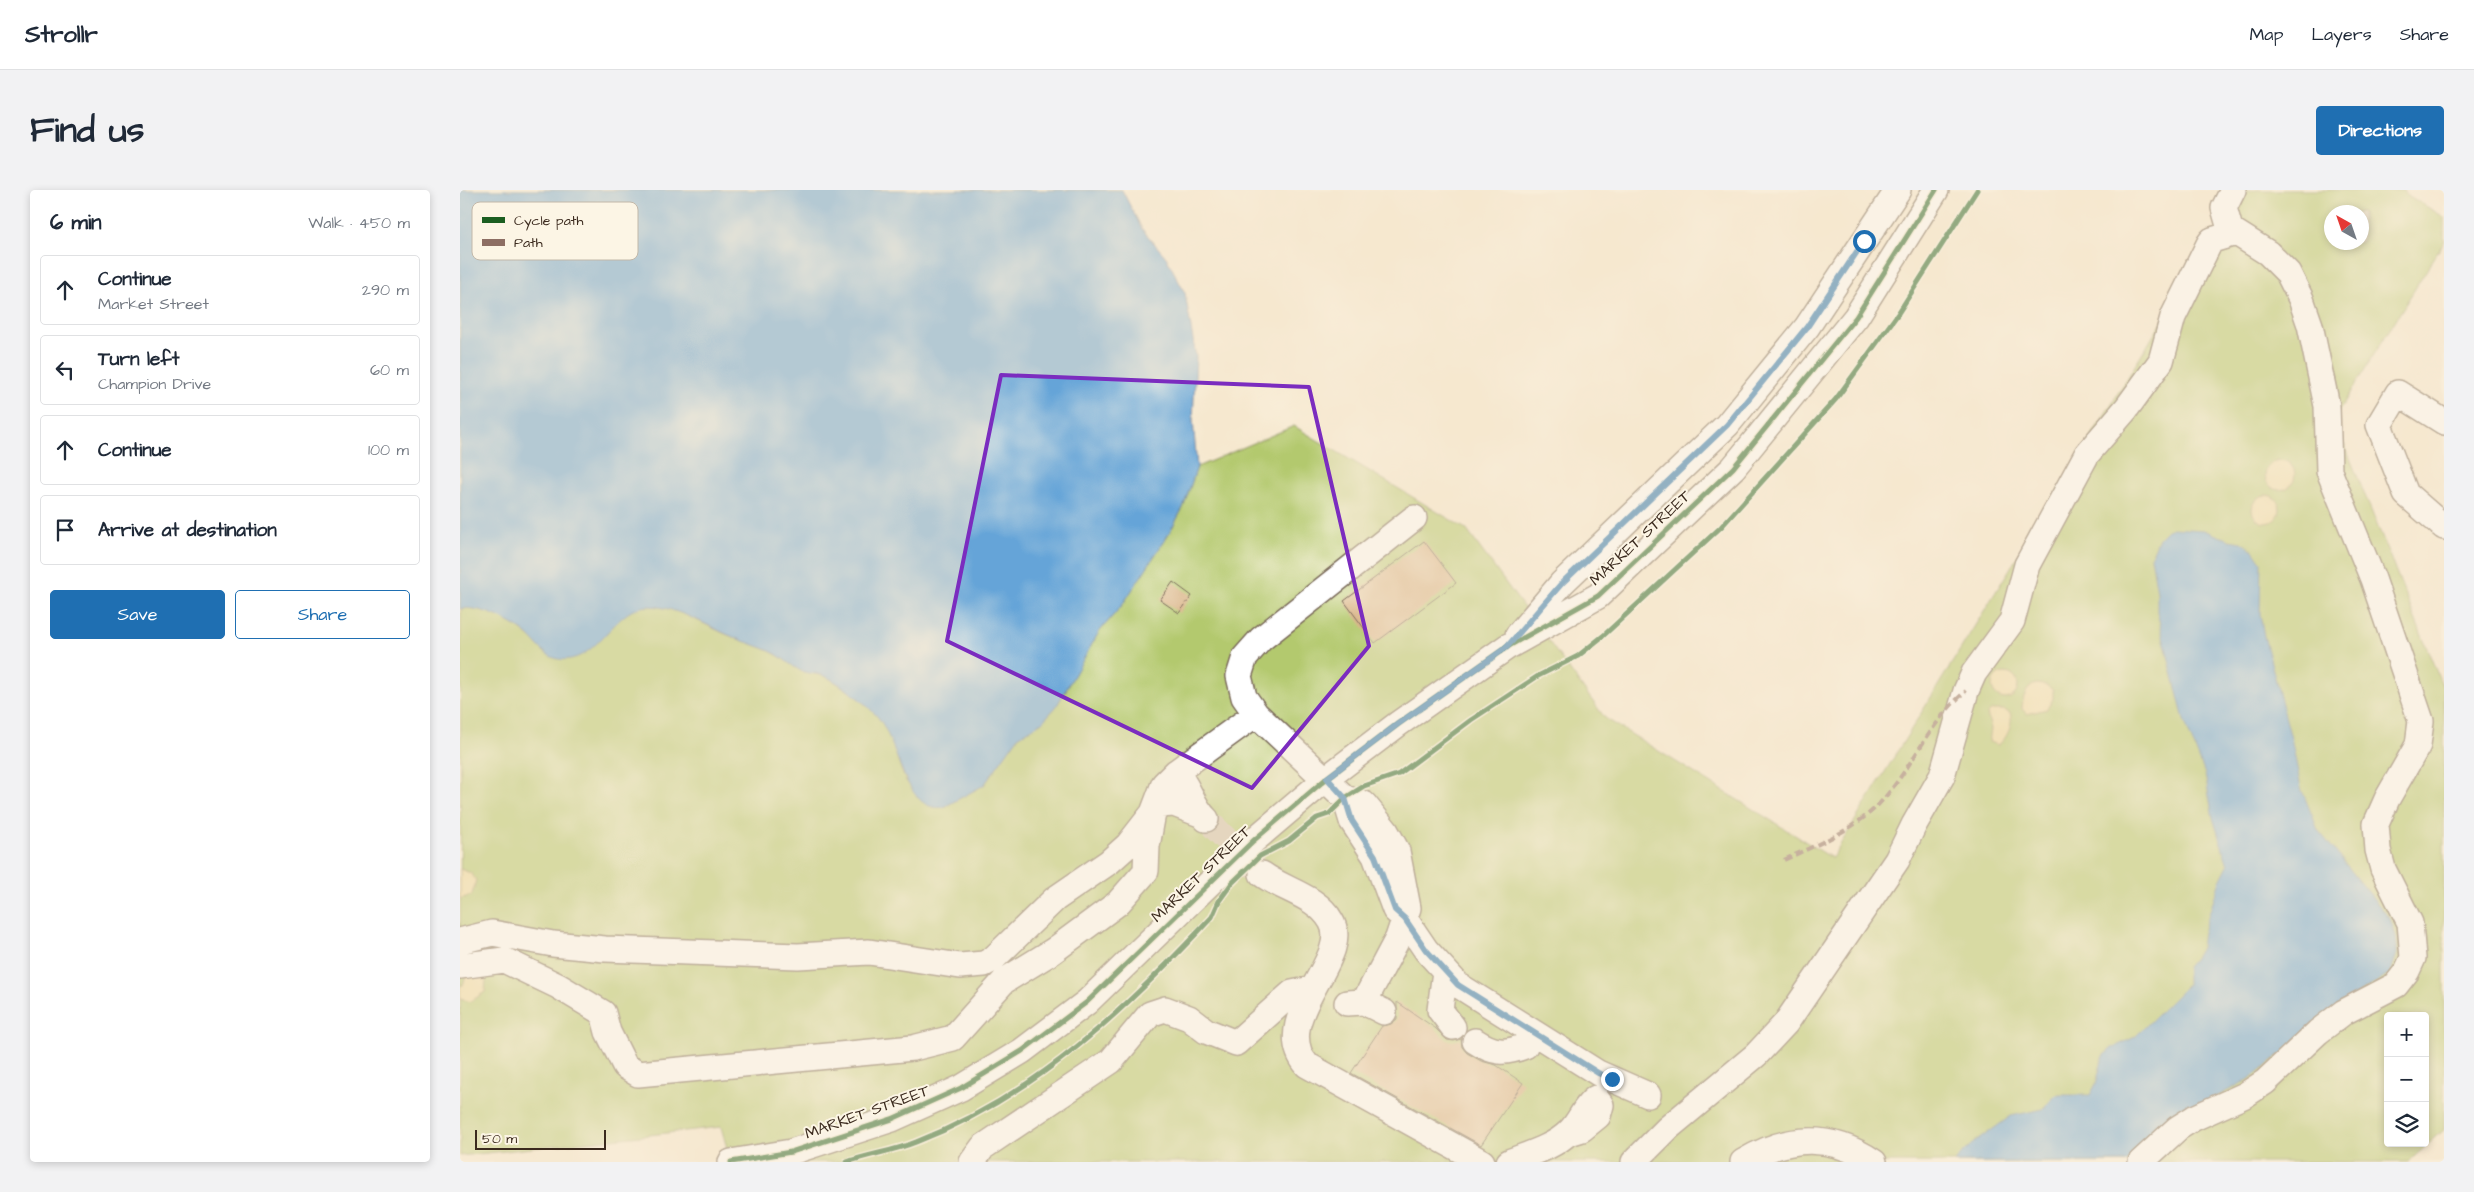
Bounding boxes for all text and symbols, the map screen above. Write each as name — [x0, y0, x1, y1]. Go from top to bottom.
text: Strollr — [25, 18, 98, 52]
text: Map — [2249, 22, 2283, 47]
text: Layers — [2311, 22, 2372, 47]
text: Share — [2400, 22, 2449, 47]
text: Find us — [30, 106, 144, 155]
button: Directions — [2316, 106, 2444, 155]
legend — [472, 202, 638, 260]
north arrow — [2324, 205, 2369, 250]
text: 6 min — [50, 208, 102, 237]
text: Cycle path — [514, 211, 583, 231]
text: Walk · 450 m — [308, 212, 410, 234]
route start — [1853, 230, 1876, 253]
text: Path — [514, 233, 543, 253]
text: Continue — [98, 266, 172, 293]
icon: ahead — [51, 276, 79, 304]
text: 290 m — [362, 279, 409, 301]
text: Market Street — [98, 293, 209, 315]
text: Turn left — [98, 346, 179, 373]
icon: left — [51, 356, 79, 384]
text: 60 m — [370, 359, 409, 381]
text: Champion Drive — [98, 373, 211, 395]
icon: ahead — [51, 436, 79, 464]
text: Continue — [98, 437, 172, 464]
text: 100 m — [368, 439, 409, 461]
street label: MARKET STREET — [1585, 485, 1695, 591]
icon: arrive — [51, 516, 79, 544]
text: Arrive at destination — [98, 517, 277, 544]
button: Save — [50, 590, 225, 639]
button: Share — [235, 590, 410, 639]
street label: MARKET STREET — [1146, 821, 1256, 927]
map controls — [2384, 1012, 2429, 1147]
button: + — [2384, 1012, 2429, 1057]
button: − — [2384, 1057, 2429, 1102]
route end — [1601, 1068, 1624, 1091]
street label: MARKET STREET — [802, 1079, 932, 1145]
button: layers — [2384, 1102, 2429, 1147]
scale bar — [475, 1127, 606, 1150]
text: 50 m — [482, 1129, 517, 1149]

